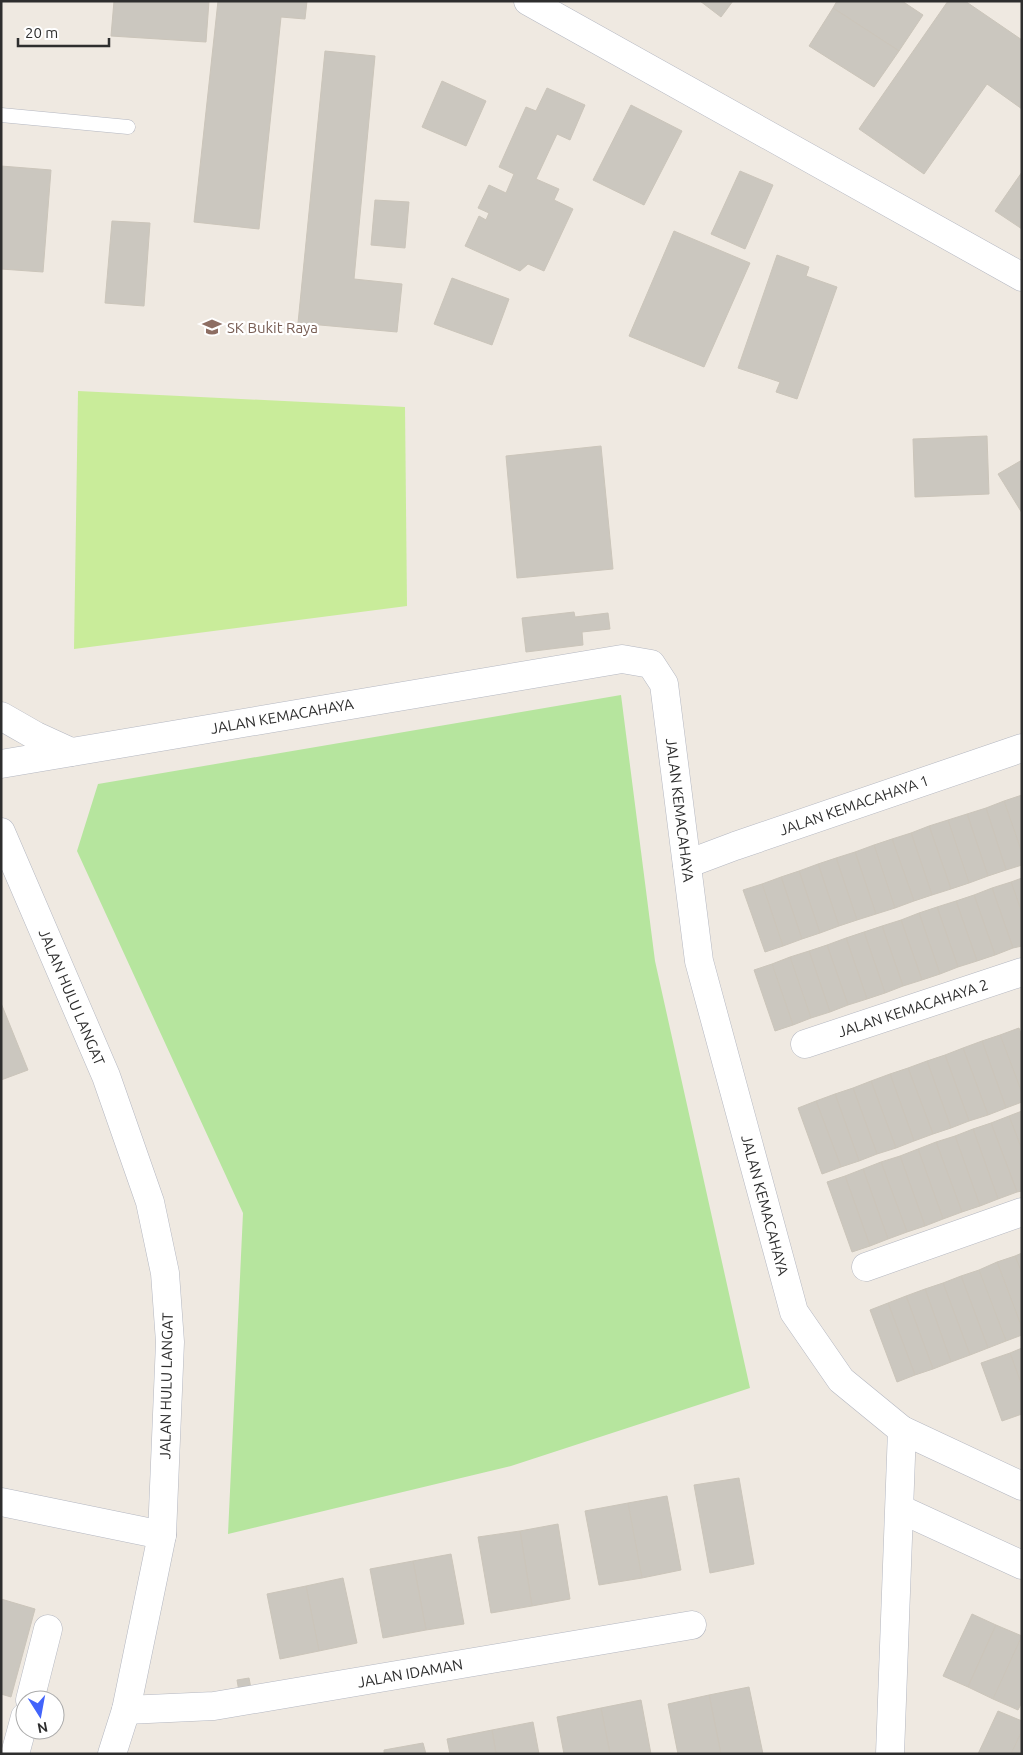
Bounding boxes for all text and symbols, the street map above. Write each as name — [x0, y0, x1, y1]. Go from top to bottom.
scale bar — [18, 15, 109, 47]
text: 20 m — [25, 24, 58, 41]
school or university icon: SK Bukit Raya — [201, 316, 223, 338]
place label: SK Bukit Raya — [227, 319, 318, 336]
street label: JALAN KEMACAHAYA — [209, 695, 355, 737]
street label: JALAN KEMACAHAYA — [663, 737, 697, 883]
street label: JALAN KEMACAHAYA 1 — [777, 771, 931, 839]
street label: JALAN HULU LANGAT — [36, 926, 109, 1068]
street label: JALAN KEMACAHAYA 2 — [836, 976, 990, 1040]
street label: JALAN KEMACAHAYA — [738, 1133, 792, 1277]
street label: JALAN HULU LANGAT — [156, 1312, 176, 1459]
street label: JALAN IDAMAN — [356, 1655, 464, 1691]
north arrow — [15, 1690, 65, 1740]
text: N — [36, 1719, 49, 1737]

